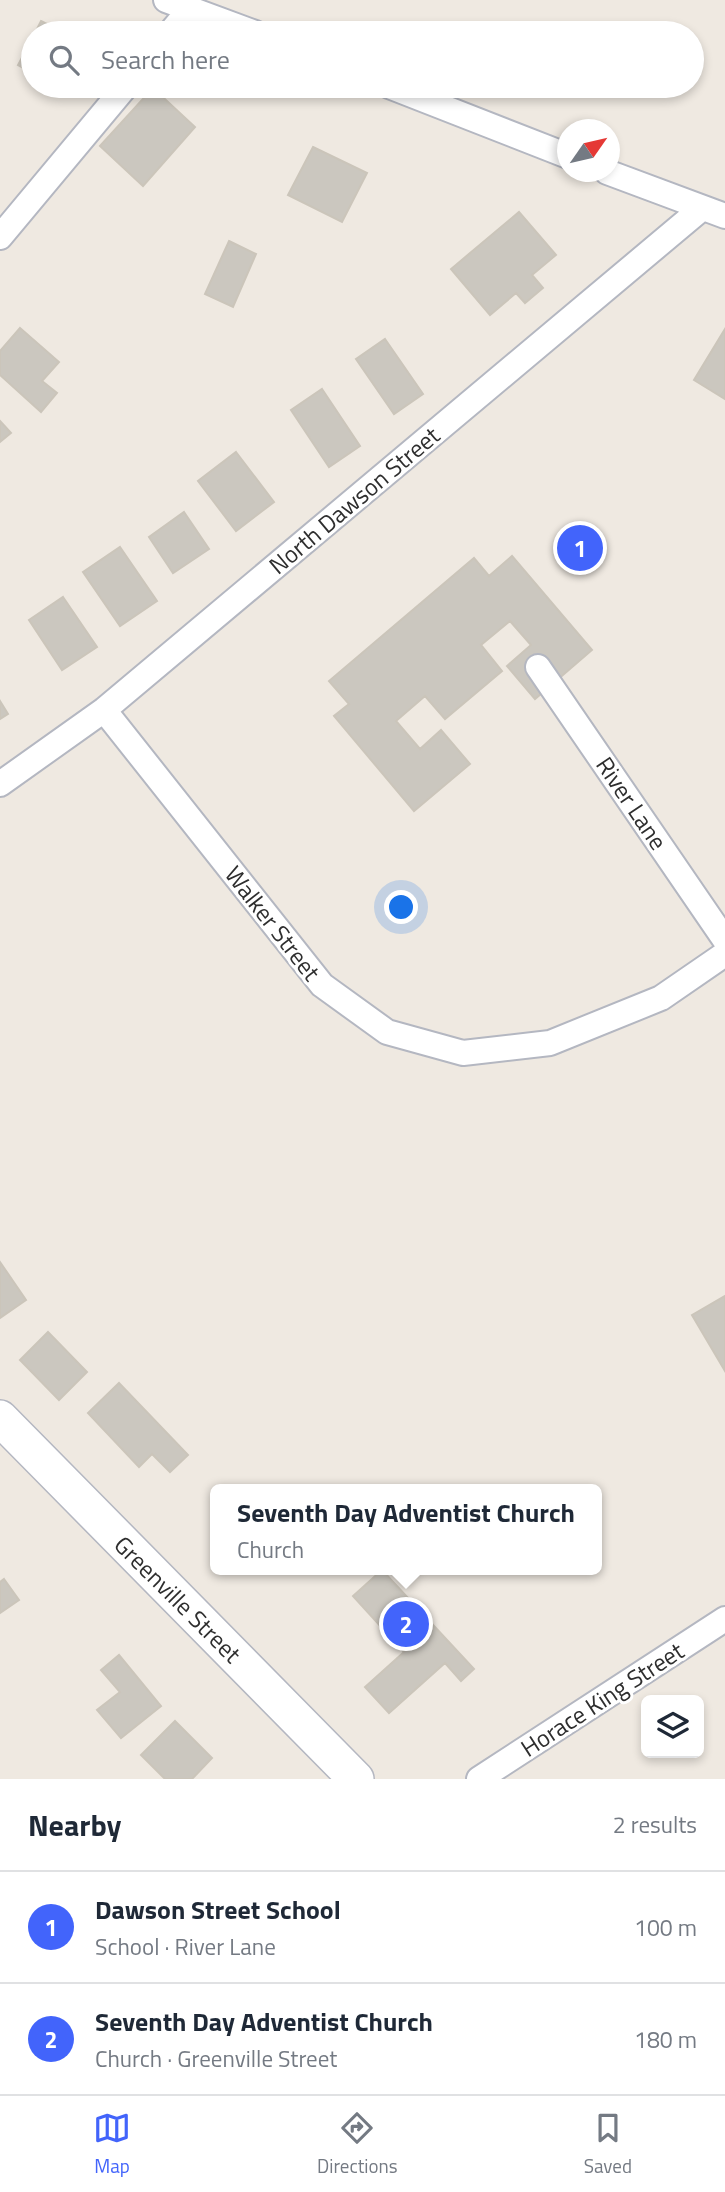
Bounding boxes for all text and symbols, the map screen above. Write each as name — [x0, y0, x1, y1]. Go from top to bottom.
search box — [21, 21, 704, 98]
text: Search here — [101, 40, 230, 79]
icon: search — [45, 41, 83, 79]
north arrow — [557, 119, 620, 182]
street label: North Dawson Street — [261, 417, 448, 582]
pin: 1 — [557, 522, 603, 574]
street label: River Lane — [588, 749, 676, 857]
street label: Walker Street — [217, 858, 330, 989]
your location — [384, 890, 418, 924]
popup — [210, 1484, 602, 1575]
text: Seventh Day Adventist Church — [237, 1493, 575, 1532]
street label: Greenville Street — [106, 1527, 250, 1671]
text: Church — [237, 1532, 304, 1567]
pin: 2 — [383, 1598, 429, 1650]
street label: Horace King Street — [513, 1632, 691, 1765]
map controls — [641, 1695, 704, 1758]
button: layers — [641, 1695, 704, 1758]
text: Nearby — [28, 1802, 121, 1848]
text: 2 results — [613, 1807, 697, 1842]
text: Dawson Street School — [95, 1890, 341, 1929]
text: 1 — [45, 1910, 57, 1945]
text: 100 m — [634, 1910, 697, 1945]
text: School · River Lane — [95, 1929, 276, 1964]
text: Seventh Day Adventist Church — [95, 2002, 433, 2041]
text: 2 — [45, 2022, 57, 2057]
text: 180 m — [634, 2022, 697, 2057]
text: Church · Greenville Street — [95, 2041, 337, 2076]
tab: Map — [93, 2109, 131, 2180]
tab: Directions — [317, 2109, 398, 2180]
tab: Saved — [584, 2109, 632, 2180]

